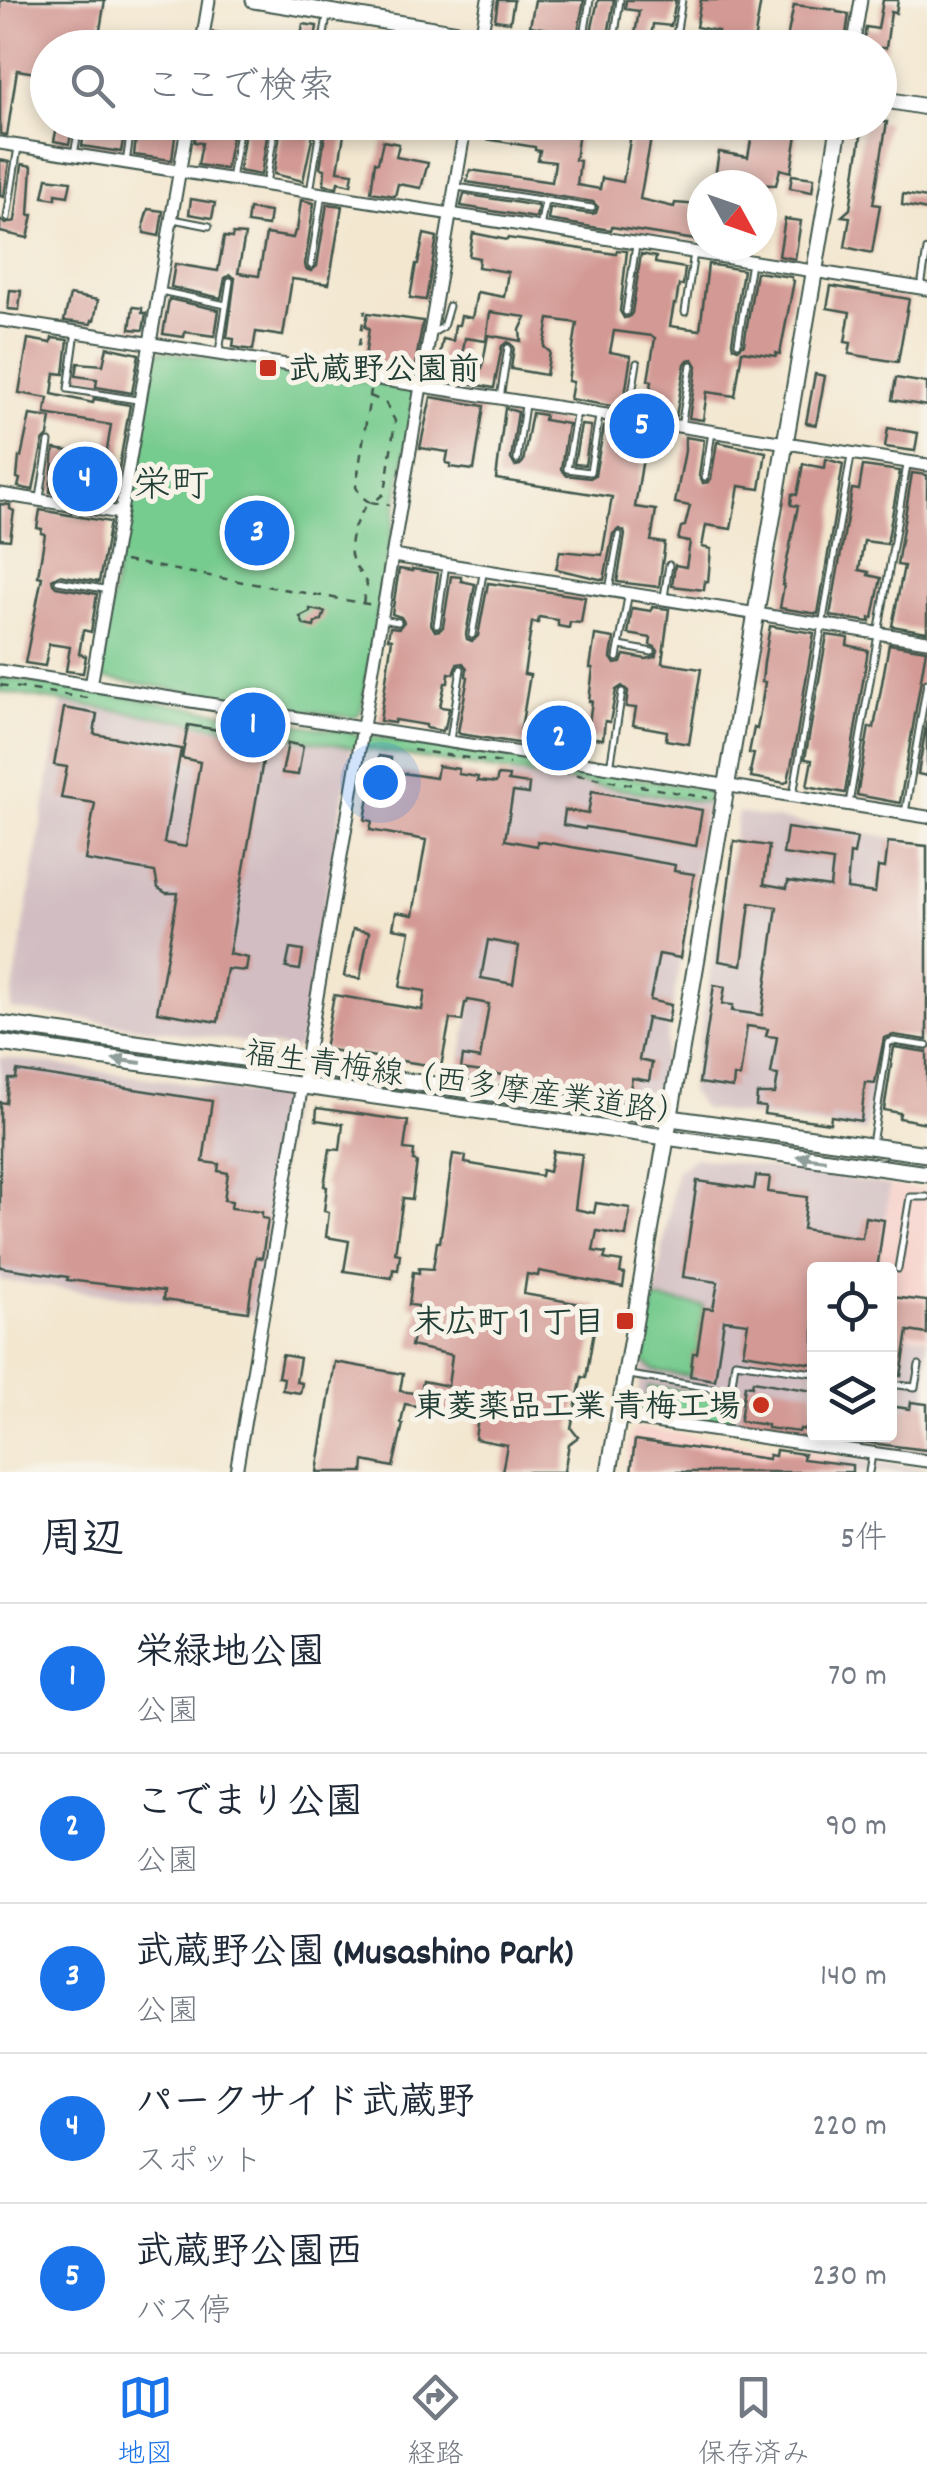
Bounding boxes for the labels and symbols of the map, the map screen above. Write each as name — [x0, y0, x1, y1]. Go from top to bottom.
north arrow — [687, 170, 777, 260]
place label: 武蔵野公園前 — [288, 350, 480, 396]
marker: 武蔵野公園前 — [257, 357, 279, 379]
pin: 5 — [610, 388, 674, 464]
pin: 4 — [52, 442, 118, 516]
district label: 栄町 — [133, 461, 209, 516]
pin: 3 — [224, 496, 290, 570]
pin: 1 — [220, 688, 286, 762]
pin: 2 — [526, 700, 592, 776]
your location — [355, 757, 406, 808]
street label: 福生青梅線（西多摩産業道路） — [241, 1033, 691, 1141]
one-way arrow — [111, 1053, 142, 1069]
one-way arrow — [795, 1149, 826, 1165]
place label: 末広町１丁目 — [413, 1303, 605, 1349]
marker: 末広町１丁目 — [614, 1310, 636, 1332]
place label: 東菱薬品工業 青梅工場 — [414, 1387, 741, 1433]
marker: 東菱薬品工業 青梅工場 — [750, 1394, 772, 1416]

